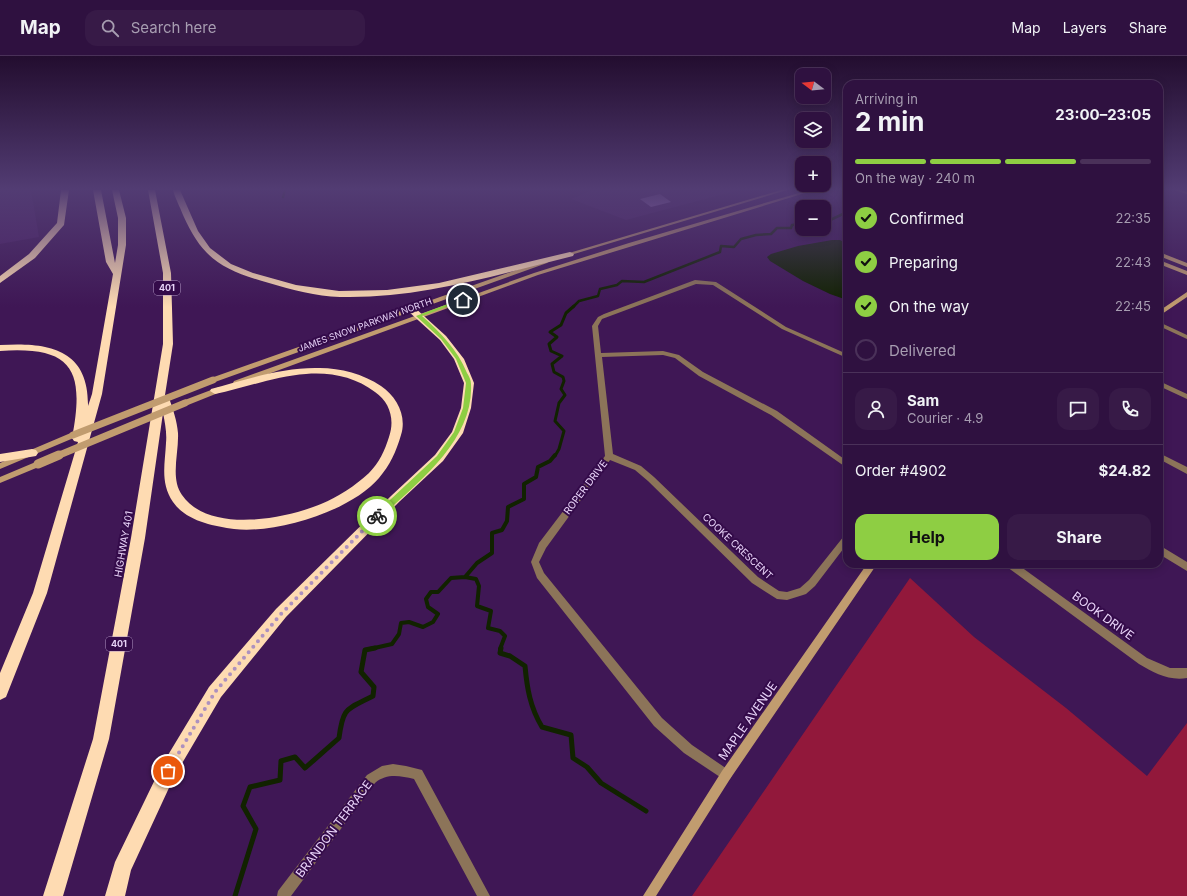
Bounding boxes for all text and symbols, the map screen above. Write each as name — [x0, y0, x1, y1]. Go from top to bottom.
search box — [85, 10, 365, 46]
text: Map — [20, 16, 61, 39]
icon: search — [99, 17, 121, 39]
text: Search here — [131, 18, 216, 37]
text: Map — [1012, 19, 1041, 36]
text: Layers — [1063, 19, 1107, 36]
text: Share — [1129, 19, 1167, 36]
north arrow — [795, 68, 831, 104]
map controls — [795, 68, 831, 236]
text: Arriving in — [855, 91, 918, 107]
text: 23:00–23:05 — [1055, 105, 1151, 124]
text: 2 min — [855, 106, 925, 137]
button: layers — [795, 112, 831, 148]
button: + — [795, 156, 831, 192]
text: On the way · 240 m — [855, 170, 975, 186]
button: − — [795, 200, 831, 236]
icon: check — [855, 207, 877, 229]
text: Confirmed — [889, 209, 964, 228]
text: 22:35 — [1115, 210, 1151, 226]
icon: check — [855, 251, 877, 273]
text: Preparing — [889, 253, 958, 272]
text: 22:43 — [1115, 254, 1151, 270]
road number: 401 — [154, 281, 180, 295]
pin — [446, 283, 480, 317]
icon: home — [452, 289, 474, 311]
street label: JAMES SNOW PARKWAY NORTH — [296, 295, 433, 354]
icon: check — [855, 295, 877, 317]
text: On the way — [889, 297, 969, 316]
text: 22:45 — [1115, 298, 1151, 314]
text: Delivered — [889, 341, 956, 360]
button: person — [855, 388, 897, 430]
button: chat — [1057, 388, 1099, 430]
button: phone — [1109, 388, 1151, 430]
text: Sam — [907, 391, 939, 410]
text: Courier · 4.9 — [907, 410, 983, 426]
street label: ROPER DRIVE — [561, 457, 609, 517]
text: Order #4902 — [855, 461, 947, 480]
text: $24.82 — [1099, 461, 1151, 480]
courier — [357, 496, 397, 536]
icon: bike — [366, 505, 388, 527]
street label: HIGHWAY 401 — [111, 510, 135, 578]
street label: COOKE CRESCENT — [700, 510, 776, 582]
button: Help — [855, 514, 999, 560]
button: Share — [1007, 514, 1151, 560]
street label: BOOK DRIVE — [1069, 588, 1137, 643]
road number: 401 — [106, 637, 132, 651]
street label: MAPLE AVENUE — [715, 679, 780, 763]
pin — [151, 754, 185, 788]
icon: bag — [157, 760, 179, 782]
street label: BRANDON TERRACE — [292, 777, 375, 880]

